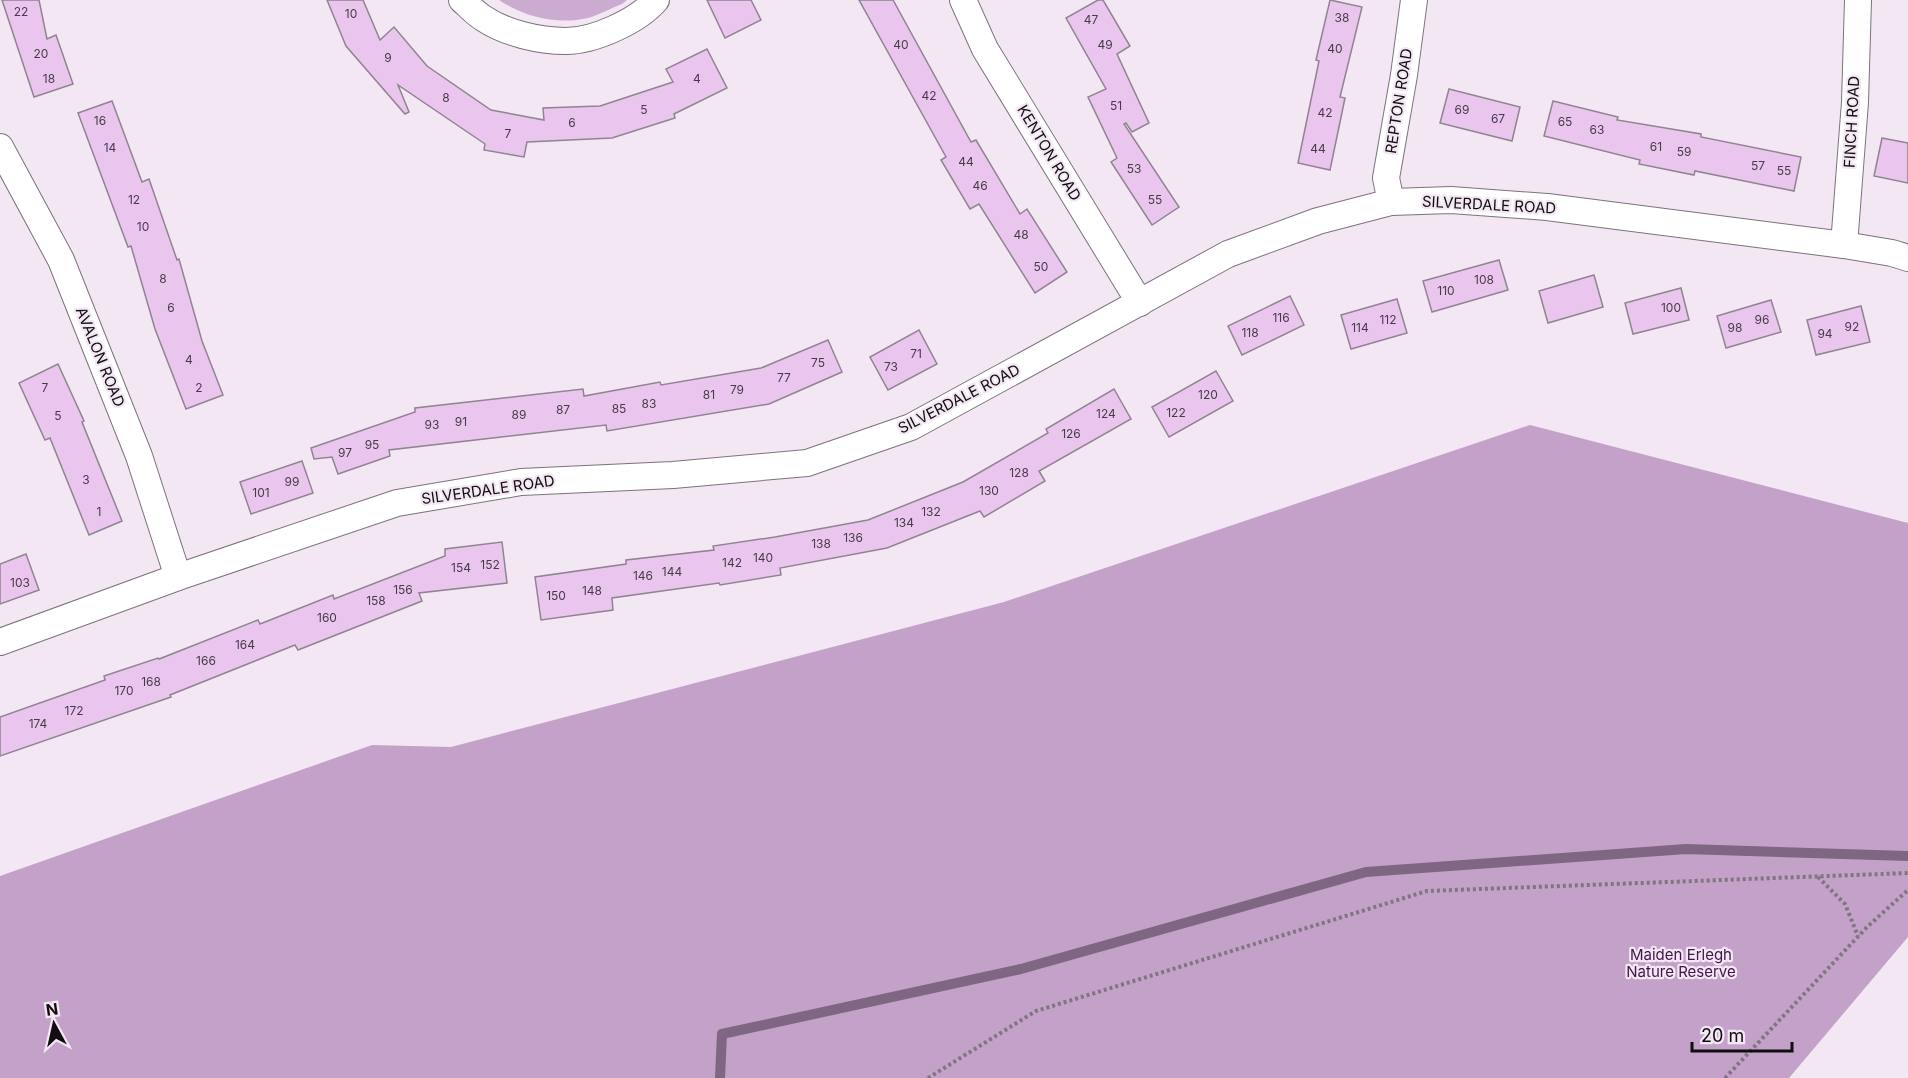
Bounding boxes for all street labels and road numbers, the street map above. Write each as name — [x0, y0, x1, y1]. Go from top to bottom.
street label: REPTON ROAD — [1381, 47, 1416, 155]
street label: FINCH ROAD — [1840, 75, 1863, 169]
street label: KENTON ROAD — [1013, 101, 1085, 204]
street label: SILVERDALE ROAD — [1421, 191, 1557, 218]
street label: AVALON ROAD — [72, 304, 129, 409]
street label: SILVERDALE ROAD — [895, 360, 1023, 438]
street label: SILVERDALE ROAD — [420, 471, 556, 508]

